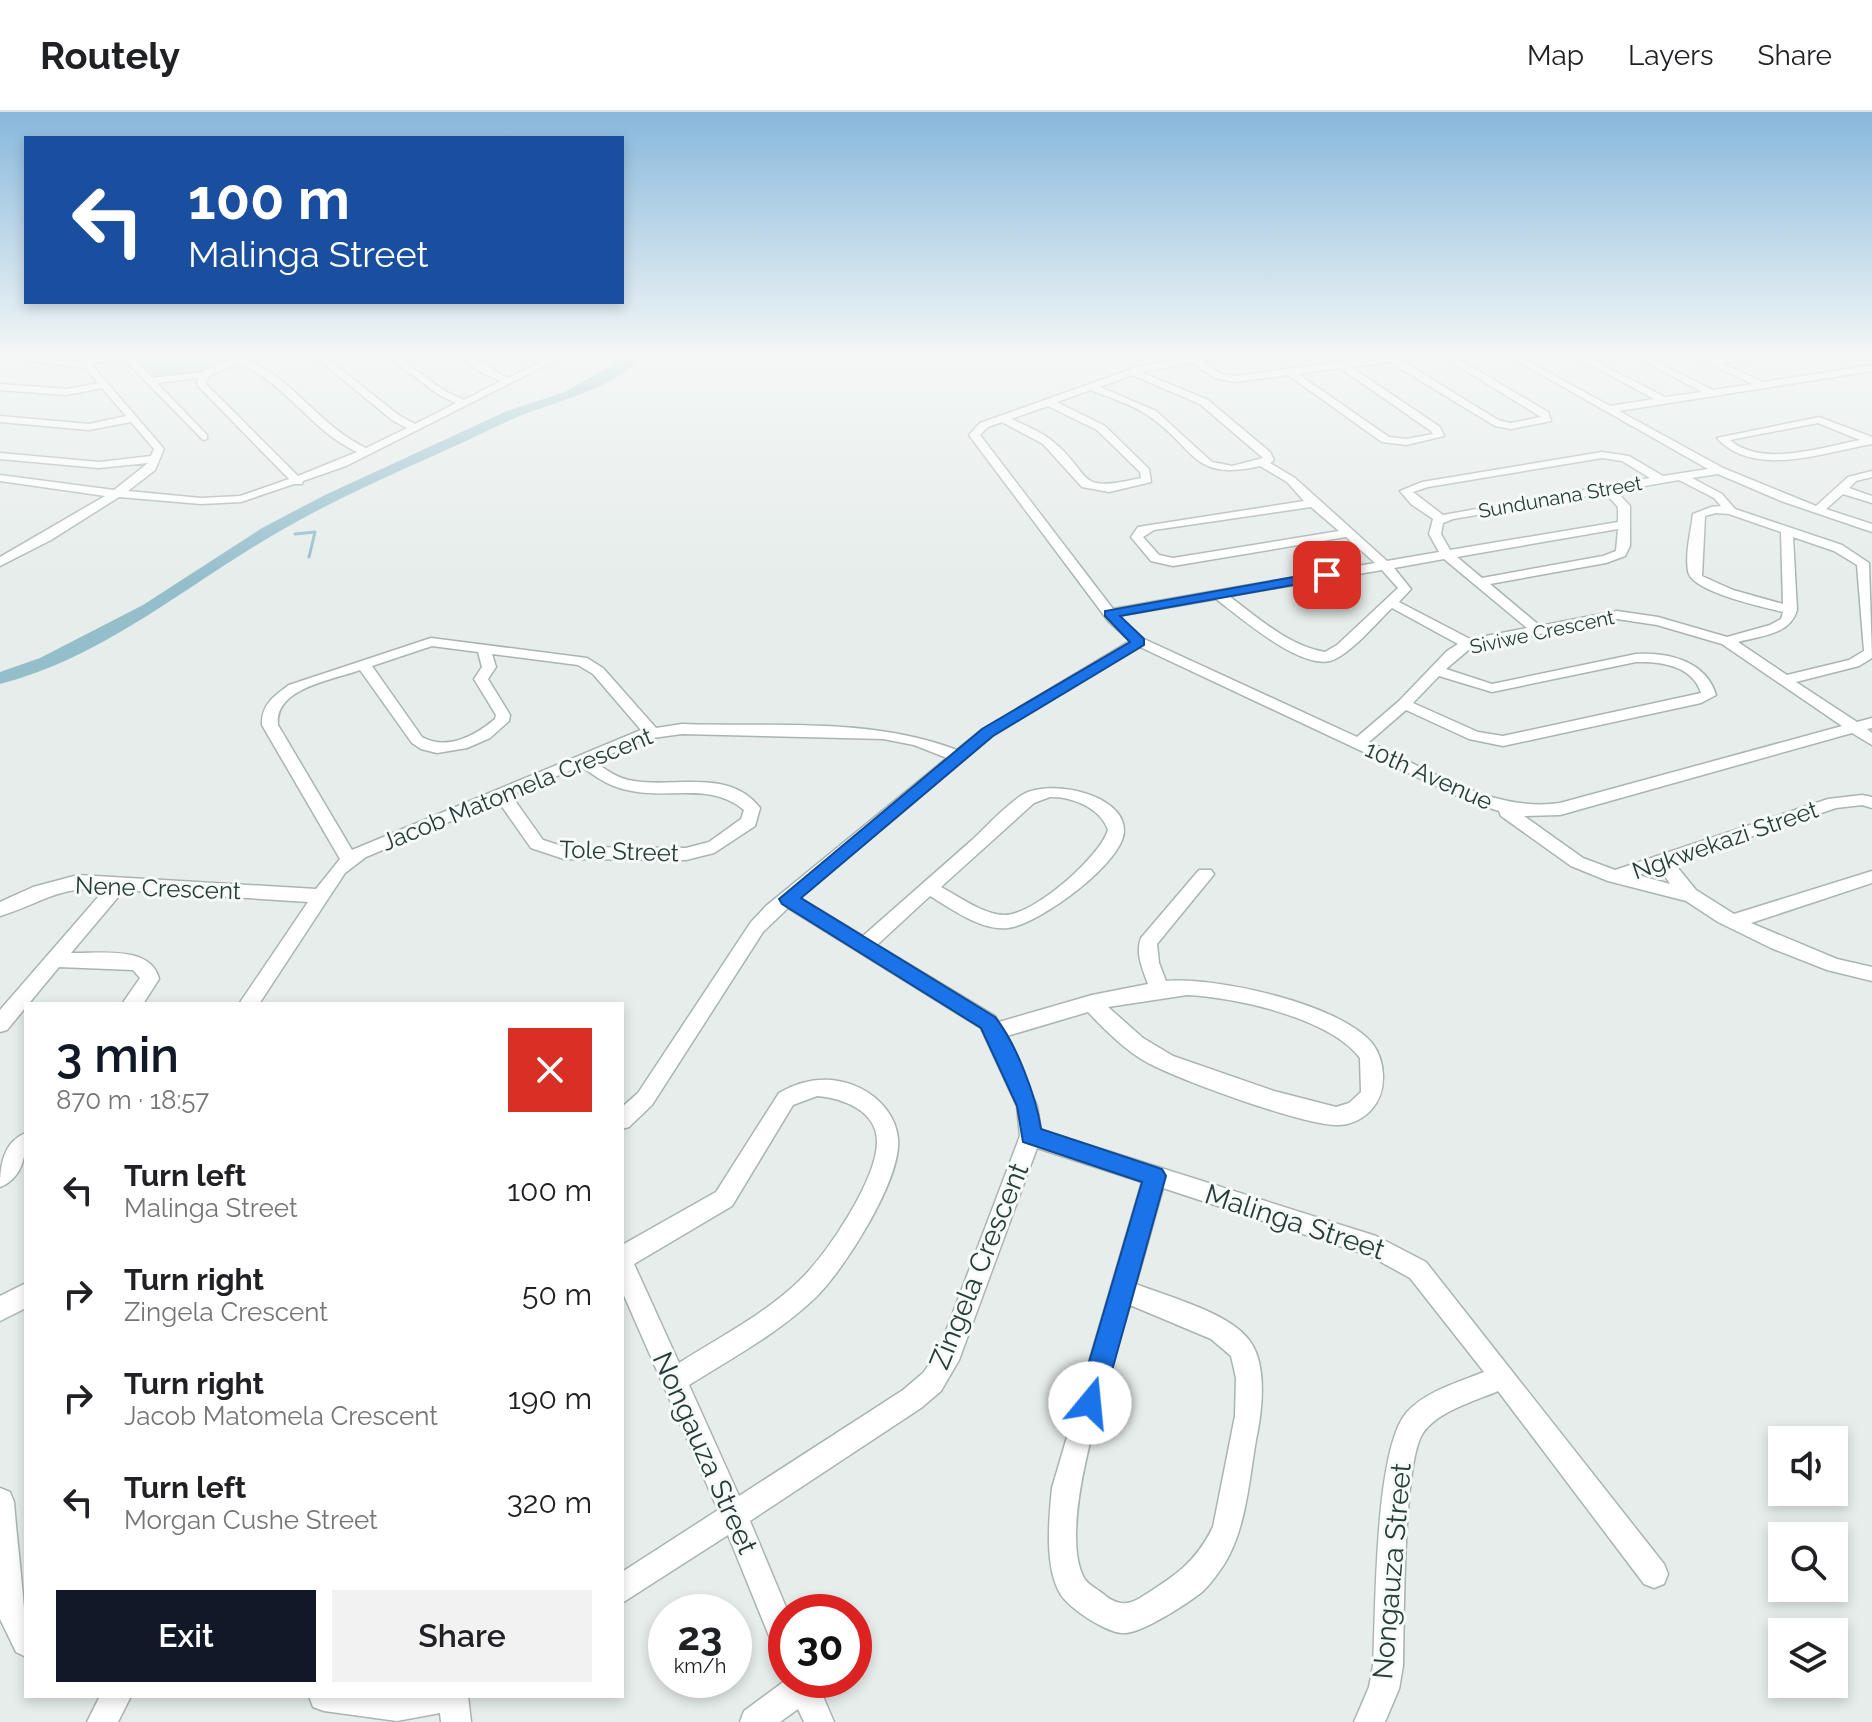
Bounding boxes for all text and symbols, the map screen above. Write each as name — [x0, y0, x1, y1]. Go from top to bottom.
text: Routely — [40, 33, 180, 78]
text: Map — [1527, 39, 1584, 72]
text: Layers — [1628, 39, 1714, 72]
text: Share — [1758, 39, 1832, 72]
text: 100 m — [188, 166, 350, 232]
icon: left — [56, 168, 160, 272]
text: Malinga Street — [188, 233, 429, 275]
street label: Sundunana Street — [1476, 471, 1644, 523]
pin — [1293, 541, 1361, 609]
icon: arrive — [1305, 553, 1349, 597]
street label: Siviwe Crescent — [1468, 605, 1617, 659]
street label: Jacob Matomela Crescent — [377, 721, 657, 857]
street label: 10th Avenue — [1361, 734, 1497, 816]
street label: Ngkwekazi Street — [1628, 795, 1822, 885]
street label: Tole Street — [559, 834, 679, 868]
street label: Nene Crescent — [75, 871, 241, 905]
text: 3 min — [56, 1027, 179, 1083]
button: close — [508, 1028, 592, 1112]
text: 870 m · 18:57 — [56, 1085, 209, 1115]
street label: Zingela Crescent — [923, 1157, 1036, 1374]
text: Turn left — [124, 1158, 246, 1193]
icon: left — [56, 1168, 100, 1212]
text: 100 m — [507, 1173, 592, 1208]
street label: Malinga Street — [1201, 1177, 1390, 1267]
text: Malinga Street — [124, 1193, 298, 1223]
text: Turn right — [124, 1262, 264, 1297]
icon: right — [56, 1272, 100, 1316]
text: 50 m — [522, 1277, 592, 1312]
text: Zingela Crescent — [124, 1297, 328, 1327]
street label: Nongauza Street — [646, 1347, 765, 1560]
position arrow — [1048, 1361, 1132, 1445]
text: Turn right — [124, 1366, 264, 1401]
icon: right — [56, 1376, 100, 1420]
text: 190 m — [508, 1381, 592, 1416]
text: Jacob Matomela Crescent — [124, 1401, 438, 1431]
map controls — [1768, 1426, 1848, 1698]
button: sound — [1768, 1426, 1848, 1506]
street label: Nongauza Street — [1366, 1461, 1418, 1681]
text: Turn left — [124, 1470, 246, 1505]
icon: left — [56, 1480, 100, 1524]
text: 320 m — [507, 1485, 592, 1520]
text: Morgan Cushe Street — [124, 1505, 378, 1535]
button: search — [1768, 1522, 1848, 1602]
button: Exit — [56, 1590, 316, 1682]
button: Share — [332, 1590, 592, 1682]
speed limit sign: 30 — [768, 1594, 872, 1698]
text: 23 — [678, 1612, 722, 1659]
button: layers — [1768, 1618, 1848, 1698]
text: km/h — [674, 1654, 726, 1678]

